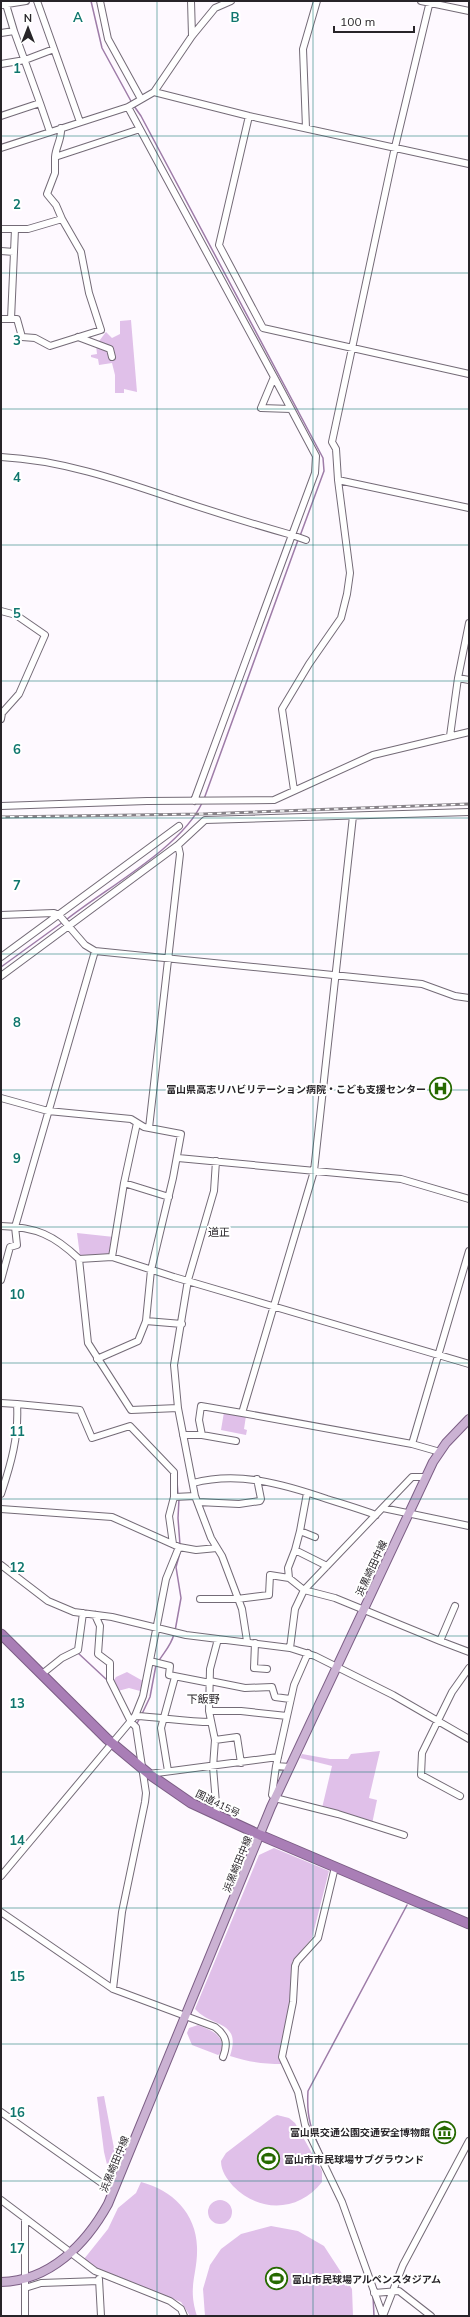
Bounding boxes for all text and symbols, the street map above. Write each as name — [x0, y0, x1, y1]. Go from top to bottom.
north arrow — [8, 8, 48, 48]
scale bar — [334, 8, 414, 34]
text: A — [73, 9, 83, 25]
text: B — [231, 9, 240, 25]
text: N — [24, 11, 32, 25]
text: 100 m — [340, 14, 375, 29]
text: 1 — [13, 60, 21, 76]
text: 2 — [13, 196, 21, 212]
text: 3 — [13, 332, 21, 348]
text: 4 — [13, 469, 21, 485]
text: 5 — [13, 605, 21, 621]
text: 6 — [13, 741, 21, 757]
text: 7 — [13, 877, 21, 893]
text: 8 — [13, 1014, 21, 1030]
hospital icon: 富山県高志リハビリテーション病院・こども支援センター — [428, 1076, 454, 1102]
place label: 富山県高志リハビリテーション病院・こども支援センター — [166, 1083, 426, 1096]
text: 9 — [13, 1150, 21, 1166]
district label: 道正 — [208, 1225, 230, 1239]
text: 10 — [9, 1286, 25, 1302]
text: 11 — [9, 1423, 25, 1439]
street label: 浜黒崎田中線 — [353, 1538, 390, 1598]
text: 12 — [9, 1559, 25, 1575]
district label: 下飯野 — [187, 1692, 220, 1706]
text: 13 — [9, 1695, 25, 1711]
street label: 国道415号 — [193, 1787, 242, 1820]
text: 14 — [9, 1832, 25, 1848]
street label: 浜黒崎田中線 — [220, 1834, 255, 1894]
text: 15 — [9, 1968, 25, 1984]
text: 16 — [9, 2104, 25, 2120]
museum icon: 富山県交通公園交通安全博物館 — [432, 2119, 458, 2145]
place label: 富山県交通公園交通安全博物館 — [290, 2126, 430, 2139]
street label: 浜黒崎田中線 — [97, 2134, 132, 2194]
sports icon: 富山市市民球場サブグラウンド — [256, 2146, 282, 2172]
place label: 富山市市民球場サブグラウンド — [284, 2153, 424, 2166]
text: 17 — [9, 2240, 25, 2256]
sports icon: 富山市民球場アルペンスタジアム — [263, 2266, 289, 2292]
place label: 富山市民球場アルペンスタジアム — [292, 2273, 441, 2286]

